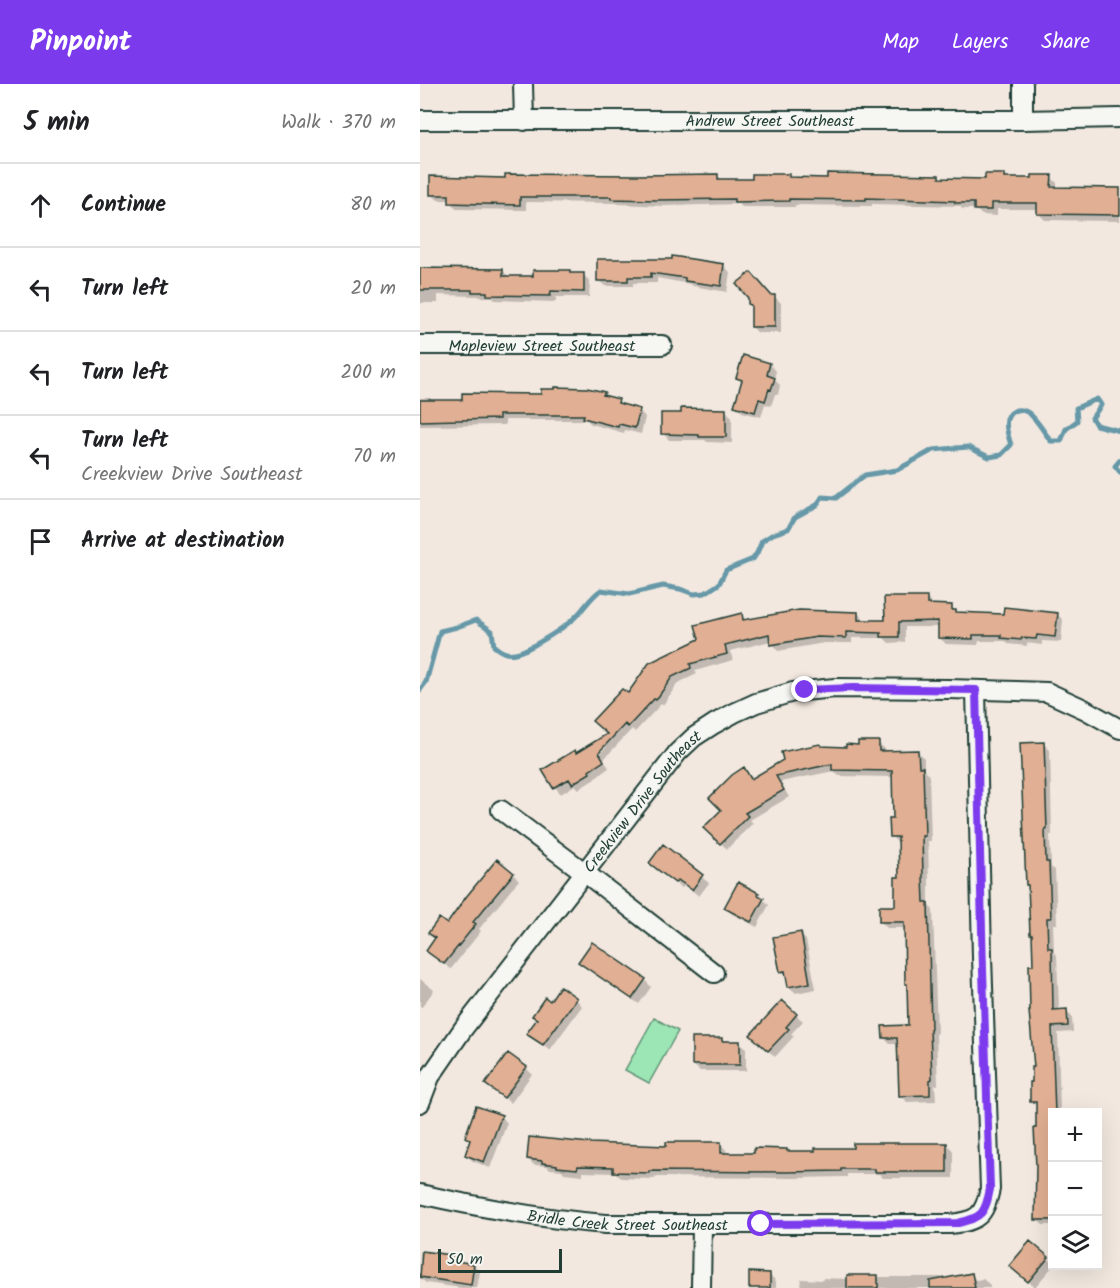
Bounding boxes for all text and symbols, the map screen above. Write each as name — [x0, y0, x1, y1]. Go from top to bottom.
text: Pinpoint — [30, 20, 131, 65]
text: Map — [882, 26, 919, 59]
text: Layers — [952, 26, 1008, 59]
text: Share — [1041, 26, 1090, 59]
text: 5 min — [24, 102, 90, 144]
text: Walk · 370 m — [281, 107, 396, 139]
street label: Andrew Street Southeast — [686, 109, 855, 134]
text: Continue — [81, 188, 166, 223]
icon: ahead — [24, 189, 57, 222]
text: 80 m — [350, 189, 396, 221]
text: Turn left — [81, 272, 168, 307]
icon: left — [24, 273, 57, 306]
text: 20 m — [350, 273, 396, 305]
street label: Mapleview Street Southeast — [449, 334, 636, 359]
text: Turn left — [81, 356, 168, 391]
icon: left — [24, 357, 57, 390]
text: 200 m — [340, 357, 396, 389]
text: Turn left — [81, 424, 168, 459]
icon: left — [24, 441, 57, 474]
text: 70 m — [353, 441, 396, 473]
text: Creekview Drive Southeast — [81, 459, 303, 491]
text: Arrive at destination — [81, 524, 284, 559]
icon: arrive — [24, 525, 57, 558]
route end — [791, 676, 817, 702]
street label: Creekview Drive Southeast — [578, 724, 707, 879]
map controls — [1048, 1108, 1102, 1270]
button: + — [1048, 1108, 1102, 1162]
button: − — [1048, 1162, 1102, 1216]
street label: Bridle Creek Street Southeast — [525, 1204, 729, 1238]
route start — [747, 1210, 773, 1236]
button: layers — [1048, 1216, 1102, 1270]
scale bar — [438, 1246, 562, 1274]
text: 50 m — [447, 1247, 483, 1272]

